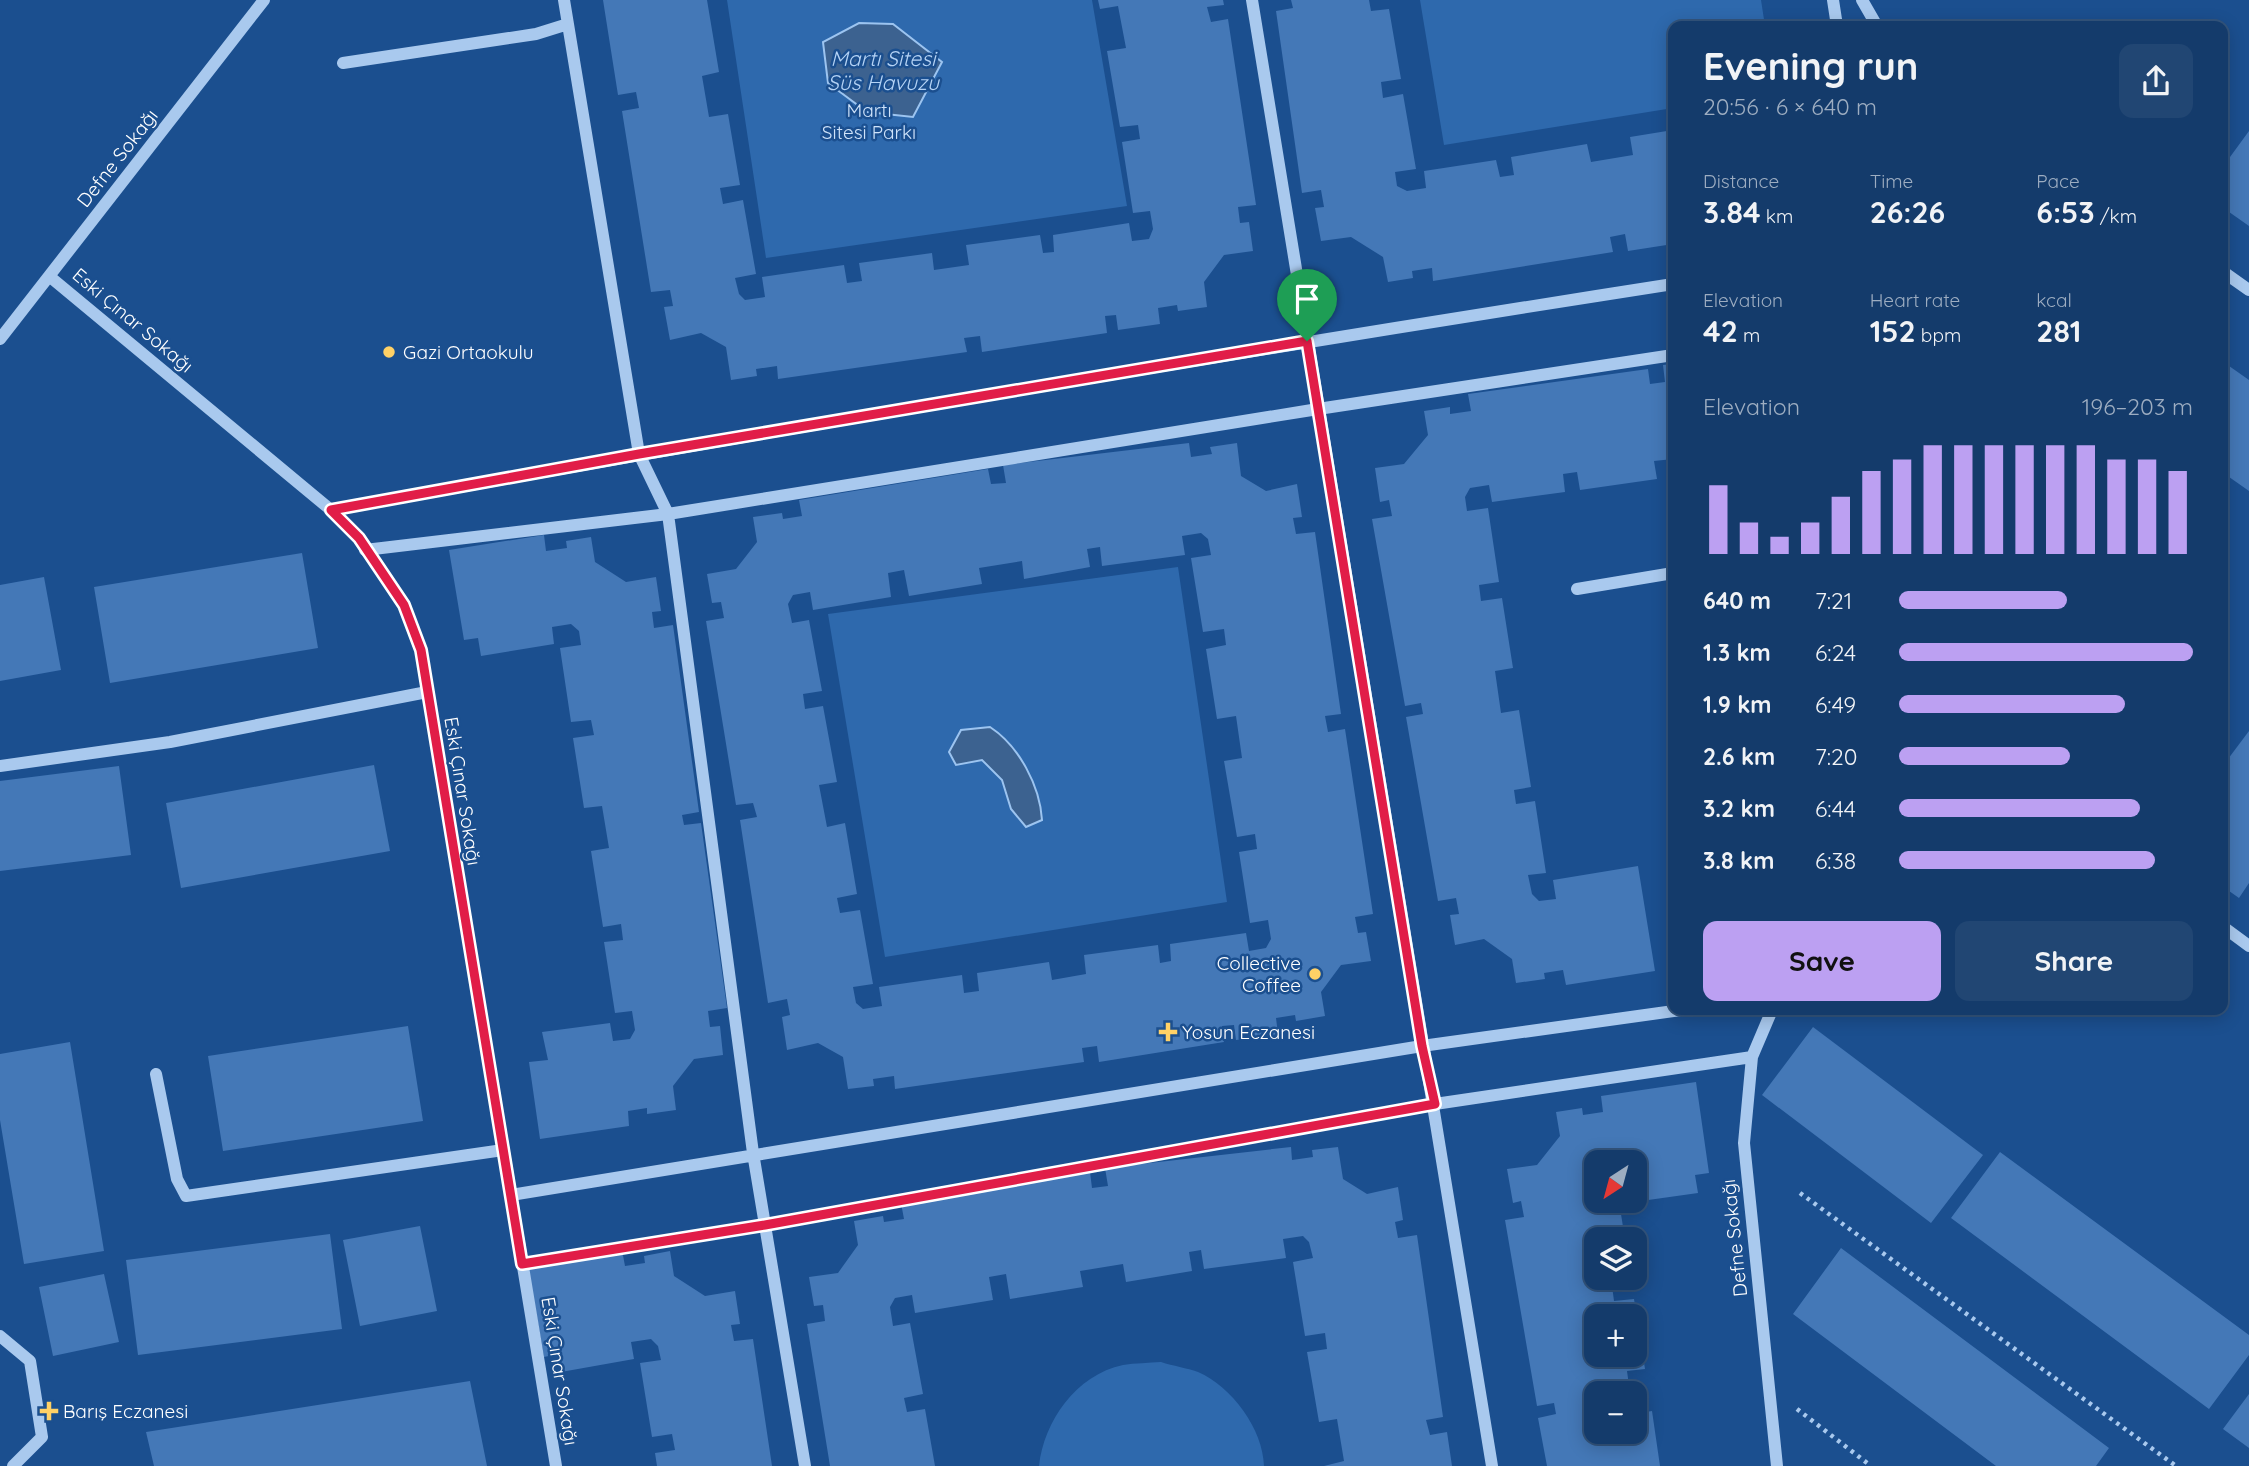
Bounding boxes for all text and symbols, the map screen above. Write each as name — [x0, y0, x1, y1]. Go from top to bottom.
text: Evening run — [1703, 42, 1918, 90]
button: share — [2119, 44, 2193, 118]
water label: Martı Sitesi Süs Havuzu — [827, 45, 940, 95]
text: 20:56 · 6 × 640 m — [1703, 92, 1877, 121]
park label: Martı Sitesi Parkı — [822, 98, 916, 144]
street label: Defne Sokağı — [71, 104, 163, 212]
text: Distance — [1703, 169, 1779, 193]
text: Time — [1870, 169, 1913, 193]
text: Pace — [2036, 169, 2080, 193]
text: 3.84 — [1703, 193, 1761, 231]
text: 26:26 — [1870, 193, 1945, 231]
text: 6:53 — [2036, 193, 2095, 231]
text: km — [1761, 204, 1793, 228]
text: /km — [2095, 204, 2137, 228]
street label: Eski Çınar Sokağı — [68, 263, 198, 377]
pin — [1277, 269, 1337, 341]
icon: arrive — [1288, 280, 1326, 318]
text: Elevation — [1703, 288, 1783, 312]
text: Heart rate — [1870, 288, 1960, 312]
text: kcal — [2036, 288, 2072, 312]
text: 42 — [1703, 312, 1738, 350]
text: 152 — [1870, 312, 1916, 350]
text: 281 — [2036, 312, 2082, 350]
text: m — [1738, 323, 1760, 347]
text: bpm — [1916, 323, 1961, 347]
place label: Gazi Ortaokulu — [403, 340, 534, 364]
marker: Gazi Ortaokulu — [381, 344, 397, 360]
text: Elevation — [1703, 392, 1800, 421]
text: 196–203 m — [2082, 392, 2193, 421]
text: 640 m — [1703, 586, 1771, 615]
text: 7:21 — [1815, 586, 1852, 615]
text: 1.3 km — [1703, 638, 1771, 667]
text: 6:24 — [1815, 638, 1856, 667]
text: 1.9 km — [1703, 690, 1771, 719]
text: 6:49 — [1815, 690, 1856, 719]
street label: Eski Çınar Sokağı — [439, 715, 487, 867]
text: 2.6 km — [1703, 742, 1775, 771]
text: 7:20 — [1815, 742, 1858, 771]
text: 3.2 km — [1703, 794, 1775, 823]
text: 6:44 — [1815, 794, 1856, 823]
text: 3.8 km — [1703, 846, 1774, 875]
text: 6:38 — [1815, 846, 1856, 875]
button: Save — [1703, 921, 1941, 1001]
button: Share — [1955, 921, 2193, 1001]
place label: Collective Coffee — [1217, 951, 1301, 997]
marker: Collective Coffee — [1307, 966, 1323, 982]
place label: Yosun Eczanesi — [1182, 1020, 1315, 1044]
marker: Yosun Eczanesi — [1160, 1024, 1176, 1040]
north arrow — [1584, 1150, 1647, 1213]
map controls — [1584, 1150, 1647, 1444]
street label: Defne Sokağı — [1716, 1178, 1752, 1298]
button: layers — [1584, 1227, 1647, 1290]
street label: Eski Çınar Sokağı — [536, 1295, 584, 1447]
button: + — [1584, 1304, 1647, 1367]
button: − — [1584, 1381, 1647, 1444]
place label: Barış Eczanesi — [63, 1399, 188, 1423]
marker: Barış Eczanesi — [41, 1403, 57, 1419]

